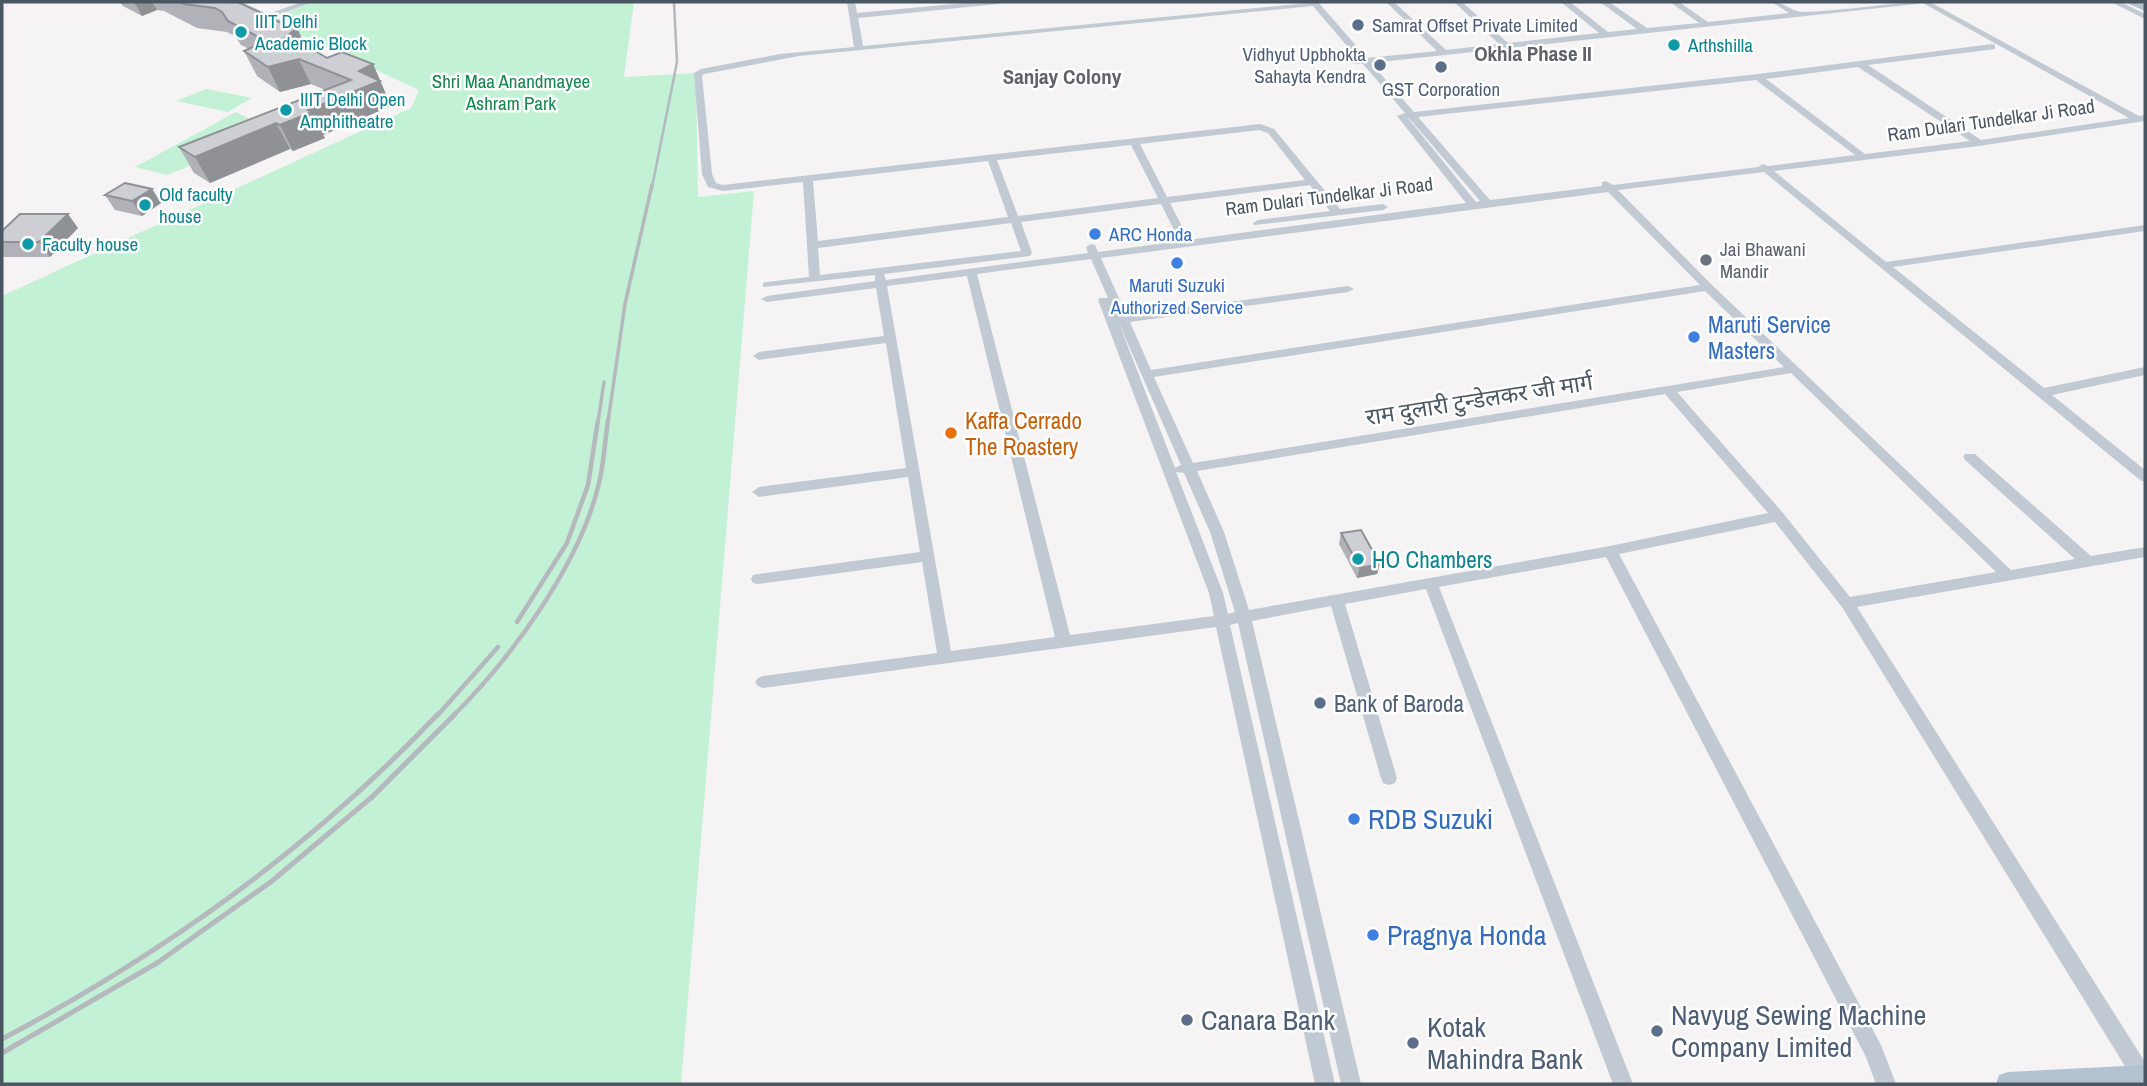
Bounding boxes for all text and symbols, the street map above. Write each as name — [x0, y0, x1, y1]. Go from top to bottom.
place label: IIIT Delhi Academic Block — [254, 8, 367, 56]
place label: Samrat Offset Private Limited — [1372, 12, 1578, 38]
marker: Samrat Offset Private Limited — [1350, 17, 1366, 33]
marker: IIIT Delhi Academic Block — [233, 24, 249, 40]
place label: Arthshilla — [1687, 32, 1753, 58]
marker: Arthshilla — [1666, 37, 1682, 53]
district label: Okhla Phase II — [1474, 39, 1592, 68]
place label: Vidhyut Upbhokta Sahayta Kendra — [1242, 41, 1366, 89]
marker: Vidhyut Upbhokta Sahayta Kendra — [1372, 57, 1388, 73]
marker: GST Corporation — [1433, 59, 1449, 75]
district label: Sanjay Colony — [1003, 62, 1122, 91]
park label: Shri Maa Anandmayee Ashram Park — [432, 68, 590, 116]
place label: GST Corporation — [1382, 76, 1500, 102]
place label: IIIT Delhi Open Amphitheatre — [299, 86, 405, 134]
street label: Ram Dulari Tundelkar Ji Road — [1886, 93, 2096, 147]
marker: IIIT Delhi Open Amphitheatre — [278, 102, 294, 118]
street label: Ram Dulari Tundelkar Ji Road — [1224, 170, 1434, 222]
place label: Old faculty house — [159, 181, 233, 229]
marker: Old faculty house — [137, 197, 153, 213]
place label: ARC Honda — [1108, 221, 1192, 247]
marker: ARC Honda — [1087, 226, 1103, 242]
place label: Faculty house — [42, 231, 138, 257]
marker: Faculty house — [20, 236, 36, 252]
place label: Jai Bhawani Mandir — [1720, 236, 1806, 284]
marker: Jai Bhawani Mandir — [1698, 252, 1714, 268]
marker: Maruti Suzuki Authorized Service — [1169, 255, 1185, 271]
place label: Maruti Suzuki Authorized Service — [1110, 272, 1243, 320]
place label: Maruti Service Masters — [1708, 309, 1831, 366]
marker: Maruti Service Masters — [1686, 329, 1702, 345]
street label: राम दुलारी टुन्डेलकर जी मार्ग — [1363, 366, 1596, 432]
place label: Kaffa Cerrado The Roastery — [965, 405, 1082, 462]
marker: Kaffa Cerrado The Roastery — [943, 425, 959, 441]
place label: HO Chambers — [1372, 544, 1493, 575]
marker: HO Chambers — [1350, 551, 1366, 567]
place label: Bank of Baroda — [1334, 688, 1465, 719]
marker: Bank of Baroda — [1312, 695, 1328, 711]
place label: RDB Suzuki — [1368, 800, 1493, 838]
marker: RDB Suzuki — [1346, 811, 1362, 827]
place label: Pragnya Honda — [1387, 916, 1547, 954]
marker: Pragnya Honda — [1365, 927, 1381, 943]
place label: Navyug Sewing Machine Company Limited — [1671, 996, 1926, 1066]
place label: Canara Bank — [1201, 1001, 1336, 1039]
place label: Kotak Mahindra Bank — [1427, 1008, 1583, 1078]
marker: Canara Bank — [1179, 1012, 1195, 1028]
marker: Navyug Sewing Machine Company Limited — [1649, 1023, 1665, 1039]
marker: Kotak Mahindra Bank — [1405, 1035, 1421, 1051]

